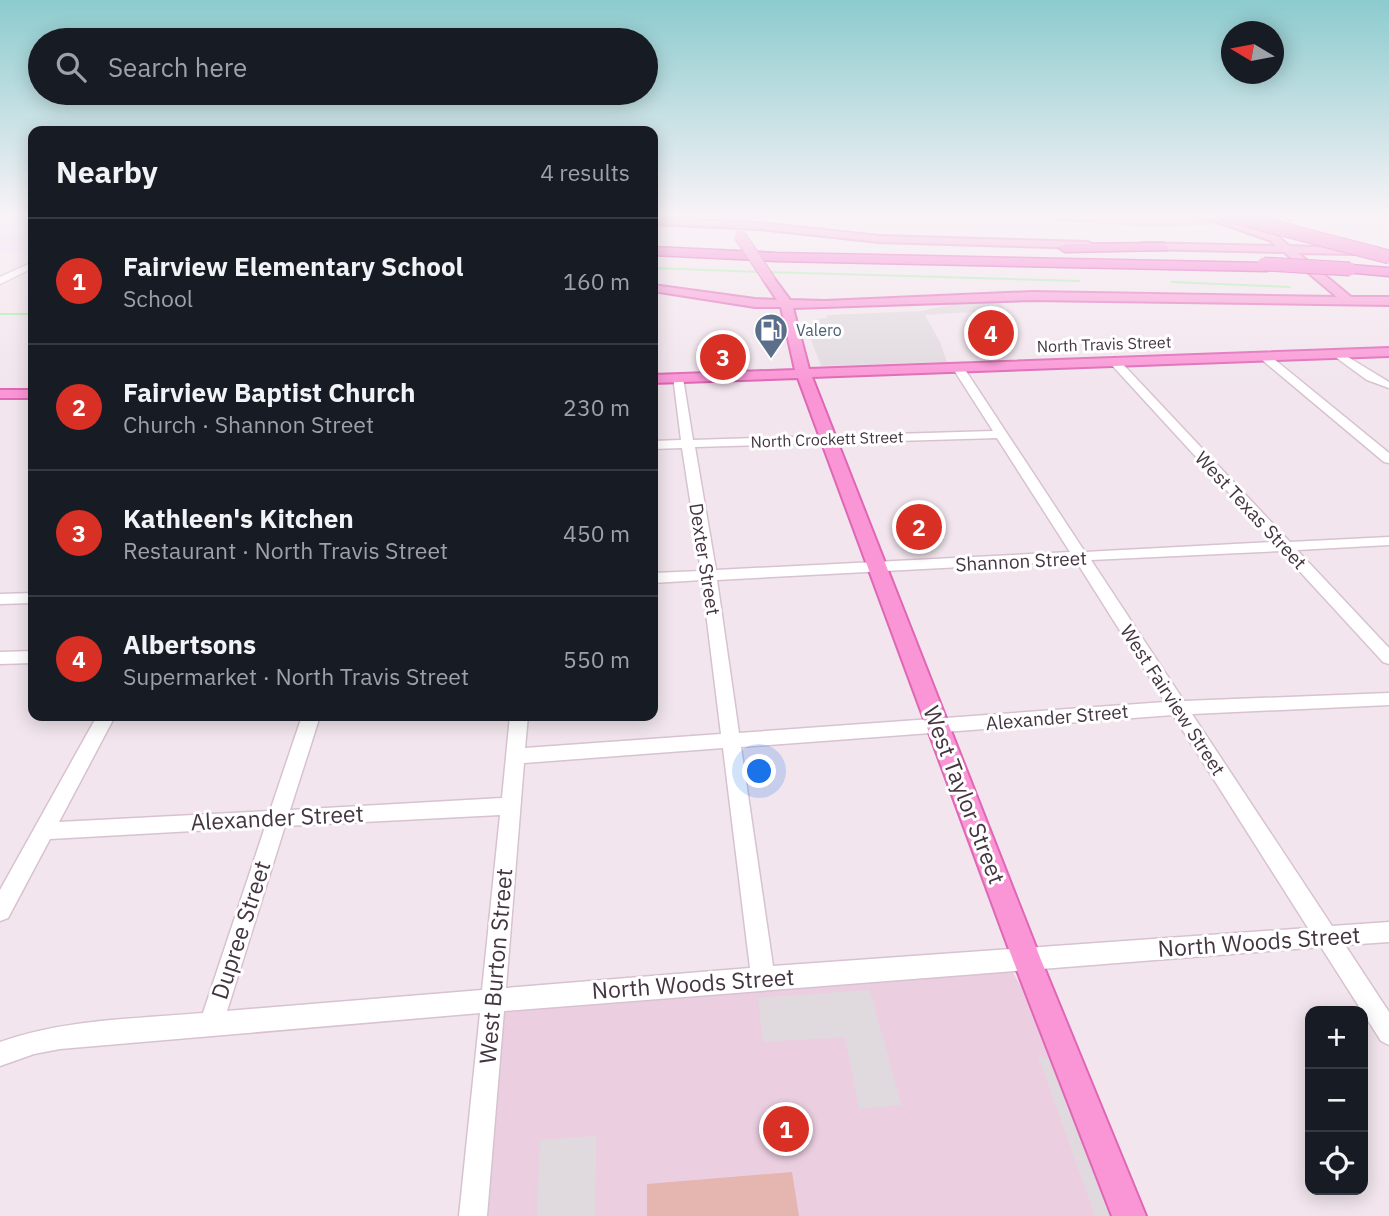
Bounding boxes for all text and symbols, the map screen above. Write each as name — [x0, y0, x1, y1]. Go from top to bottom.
north arrow — [1221, 21, 1284, 84]
search box — [28, 28, 658, 105]
icon: search — [52, 48, 90, 86]
text: Search here — [108, 50, 247, 84]
text: Nearby — [56, 152, 158, 191]
text: 4 results — [540, 157, 630, 187]
text: Fairview Elementary School — [123, 249, 463, 283]
text: 1 — [72, 266, 86, 296]
text: 160 m — [563, 266, 630, 296]
text: School — [123, 283, 193, 313]
pin: 4 — [968, 307, 1014, 359]
fuel station icon: Valero — [752, 311, 790, 360]
place label: Valero — [796, 320, 842, 340]
pin: 3 — [700, 331, 746, 383]
street label: North Travis Street — [1036, 332, 1172, 356]
text: Fairview Baptist Church — [123, 375, 415, 409]
text: 2 — [72, 392, 86, 422]
text: 230 m — [563, 392, 630, 422]
text: Church · Shannon Street — [123, 409, 374, 439]
street label: North Crockett Street — [750, 426, 904, 452]
street label: West Texas Street — [1190, 446, 1312, 574]
text: Kathleen's Kitchen — [123, 501, 354, 535]
street label: Dexter Street — [684, 501, 726, 617]
pin: 2 — [896, 501, 942, 553]
text: 3 — [72, 518, 86, 548]
text: 450 m — [563, 518, 630, 548]
text: Restaurant · North Travis Street — [123, 535, 448, 565]
street label: Shannon Street — [955, 546, 1087, 576]
street label: West Fairview Street — [1115, 620, 1231, 780]
text: Albertsons — [123, 627, 256, 661]
text: 4 — [72, 644, 86, 674]
text: 550 m — [563, 644, 630, 674]
text: Supermarket · North Travis Street — [123, 661, 469, 691]
street label: Alexander Street — [985, 699, 1129, 735]
street label: West Taylor Street — [917, 701, 1013, 888]
your location — [742, 754, 776, 788]
street label: Alexander Street — [190, 797, 364, 837]
street label: Dupree Street — [204, 857, 277, 1003]
street label: West Burton Street — [472, 867, 519, 1065]
street label: North Woods Street — [1157, 919, 1361, 963]
street label: North Woods Street — [591, 961, 795, 1005]
map controls — [1305, 1006, 1368, 1195]
button: + — [1305, 1006, 1368, 1069]
button: − — [1305, 1069, 1368, 1132]
pin: 1 — [763, 1103, 809, 1155]
button: locate — [1305, 1132, 1368, 1195]

